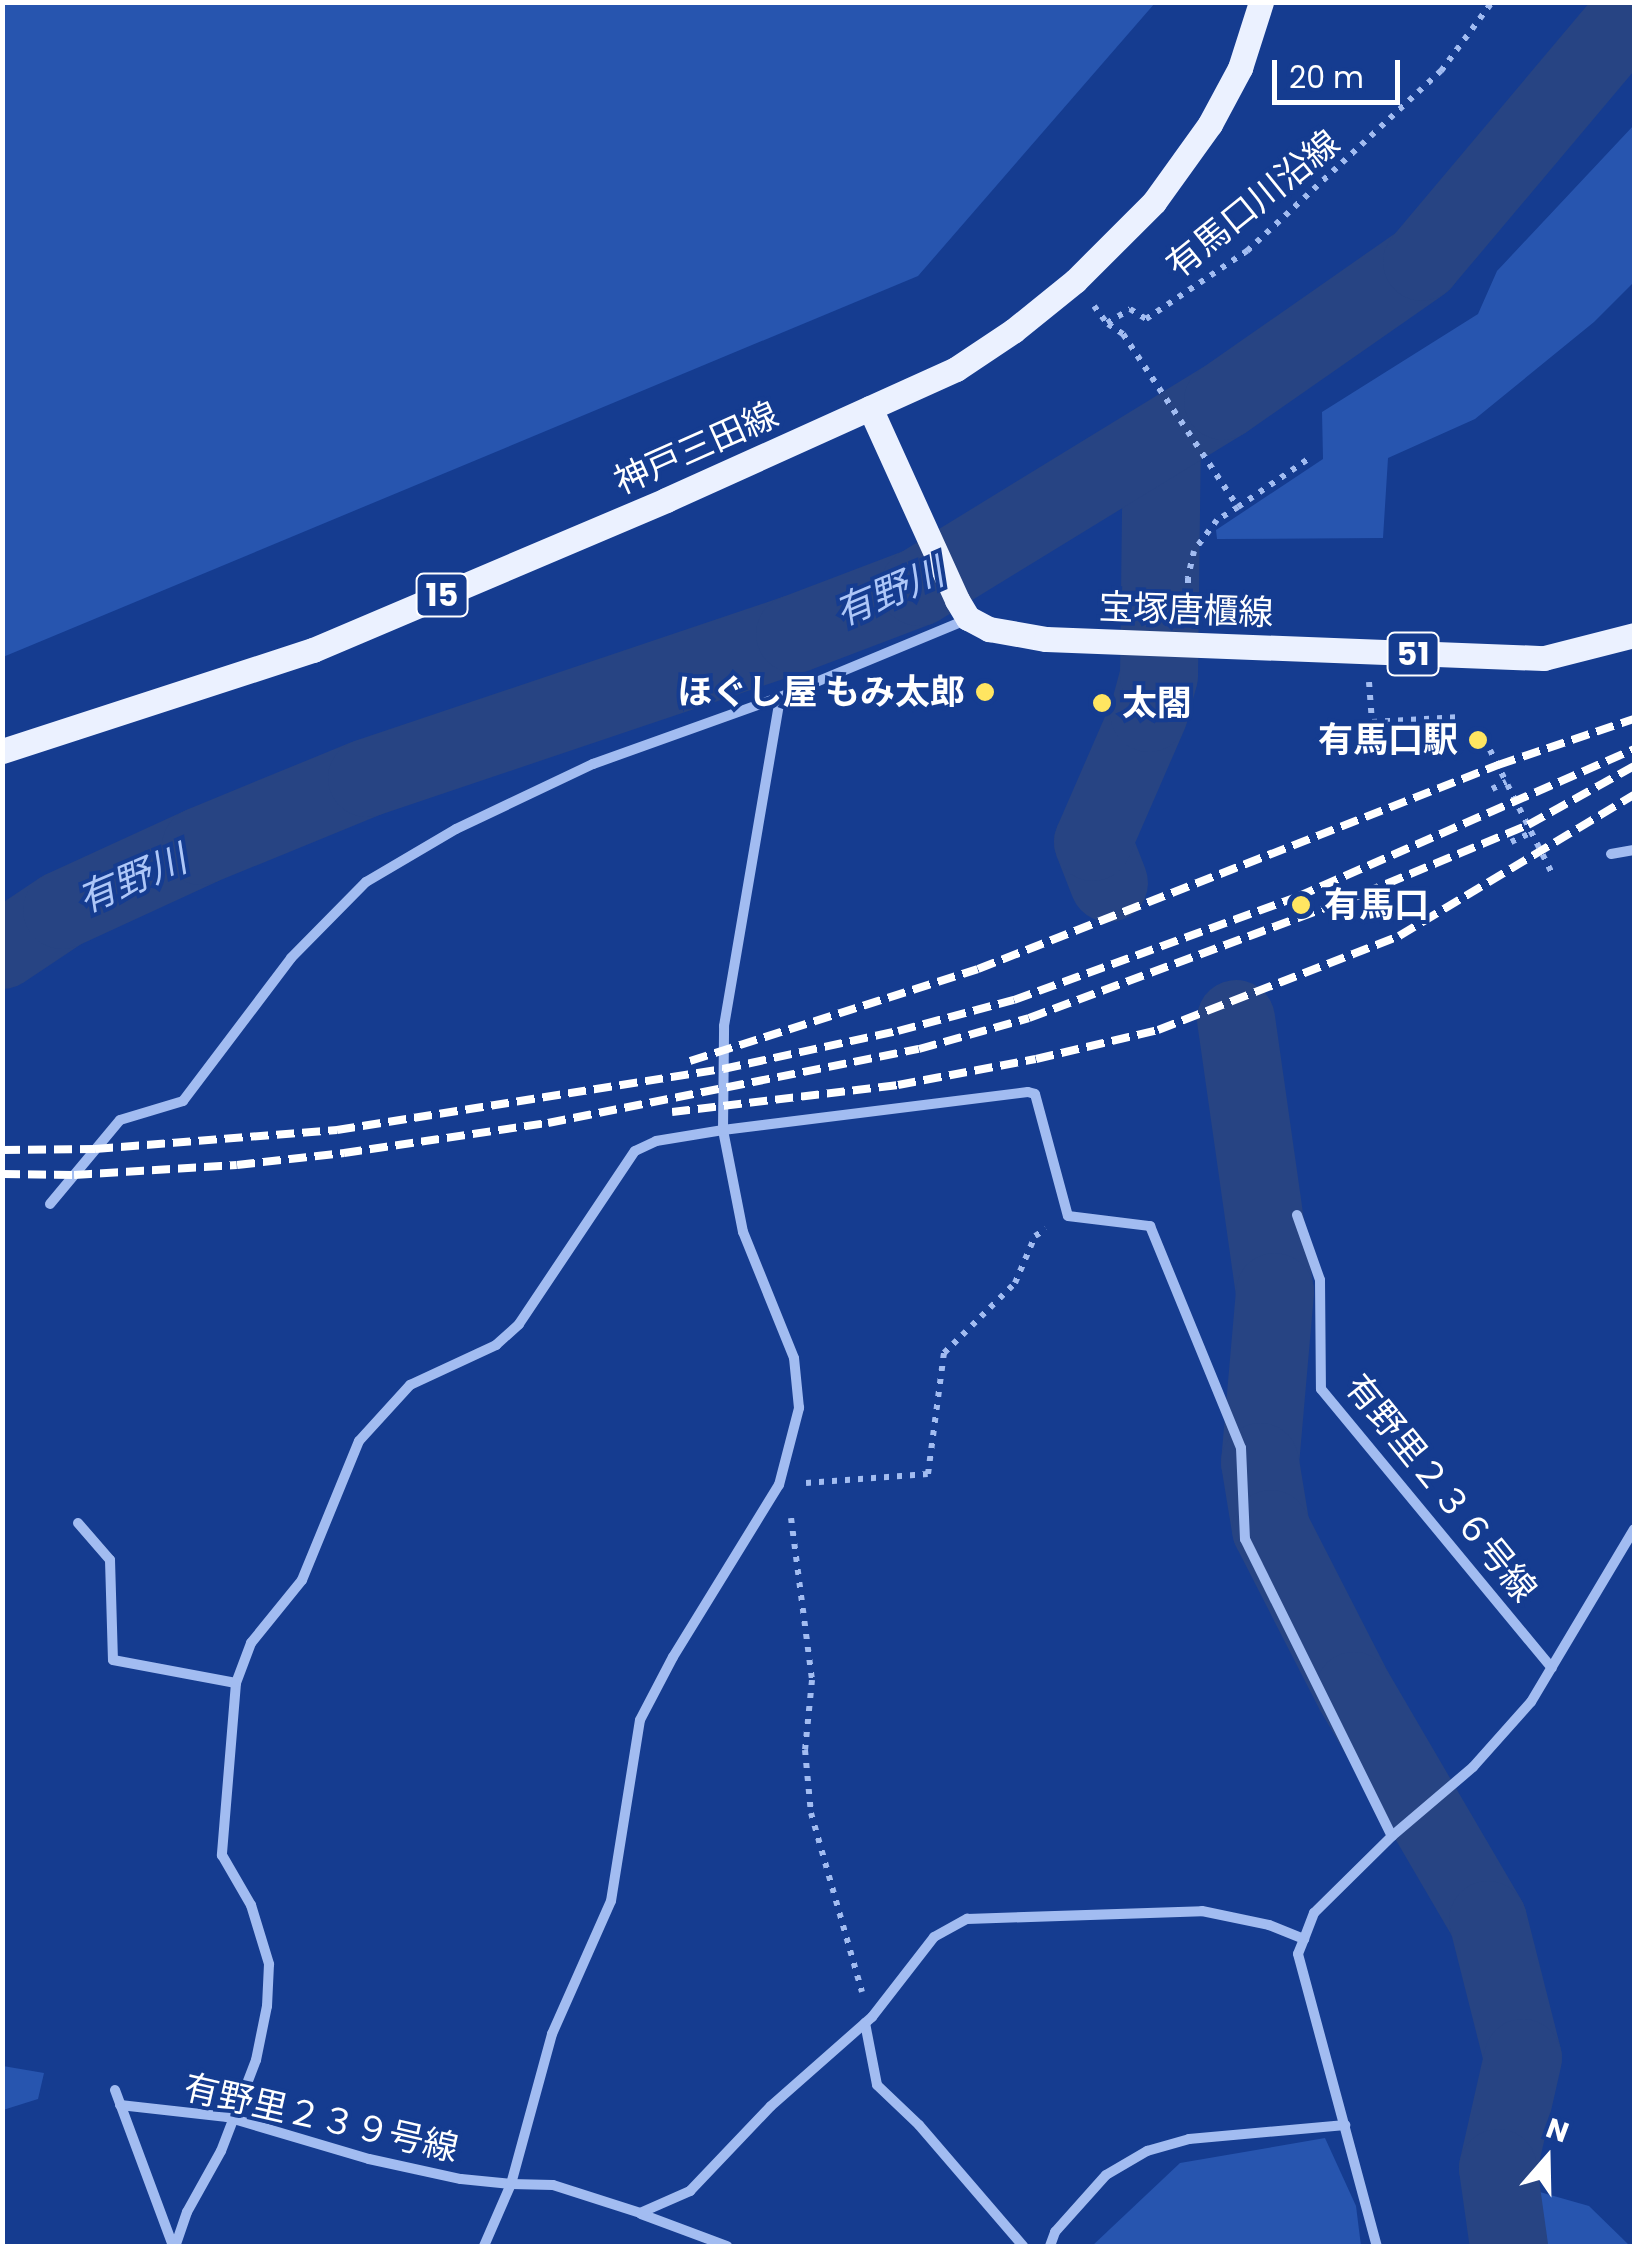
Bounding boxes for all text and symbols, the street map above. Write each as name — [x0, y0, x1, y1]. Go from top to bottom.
scale bar — [1277, 40, 1404, 102]
text: 20 m — [1289, 56, 1364, 99]
street label: 有馬口川沿線 — [1158, 122, 1348, 286]
street label: 神戸三田線 — [608, 393, 784, 503]
water label: 有野川 — [828, 549, 950, 635]
road number: 15 — [414, 568, 470, 622]
street label: 宝塚唐櫃線 — [1098, 586, 1274, 634]
road number: 51 — [1386, 627, 1440, 681]
place label: ほぐし屋 もみ太郎 — [678, 671, 965, 713]
marker: ほぐし屋 もみ太郎 — [974, 681, 996, 703]
place label: 太閤 — [1122, 682, 1192, 724]
marker: 太閤 — [1091, 692, 1113, 714]
place label: 有馬口駅 — [1318, 719, 1458, 761]
marker: 有馬口駅 — [1467, 729, 1489, 751]
water label: 有野川 — [71, 836, 193, 922]
place label: 有馬口 — [1324, 884, 1429, 926]
marker: 有馬口 — [1288, 892, 1314, 918]
street label: 有野里２３６号線 — [1337, 1366, 1545, 1610]
street label: 有野里２３９号線 — [180, 2066, 462, 2170]
text: N — [1541, 2108, 1574, 2152]
north arrow — [1497, 2109, 1597, 2209]

